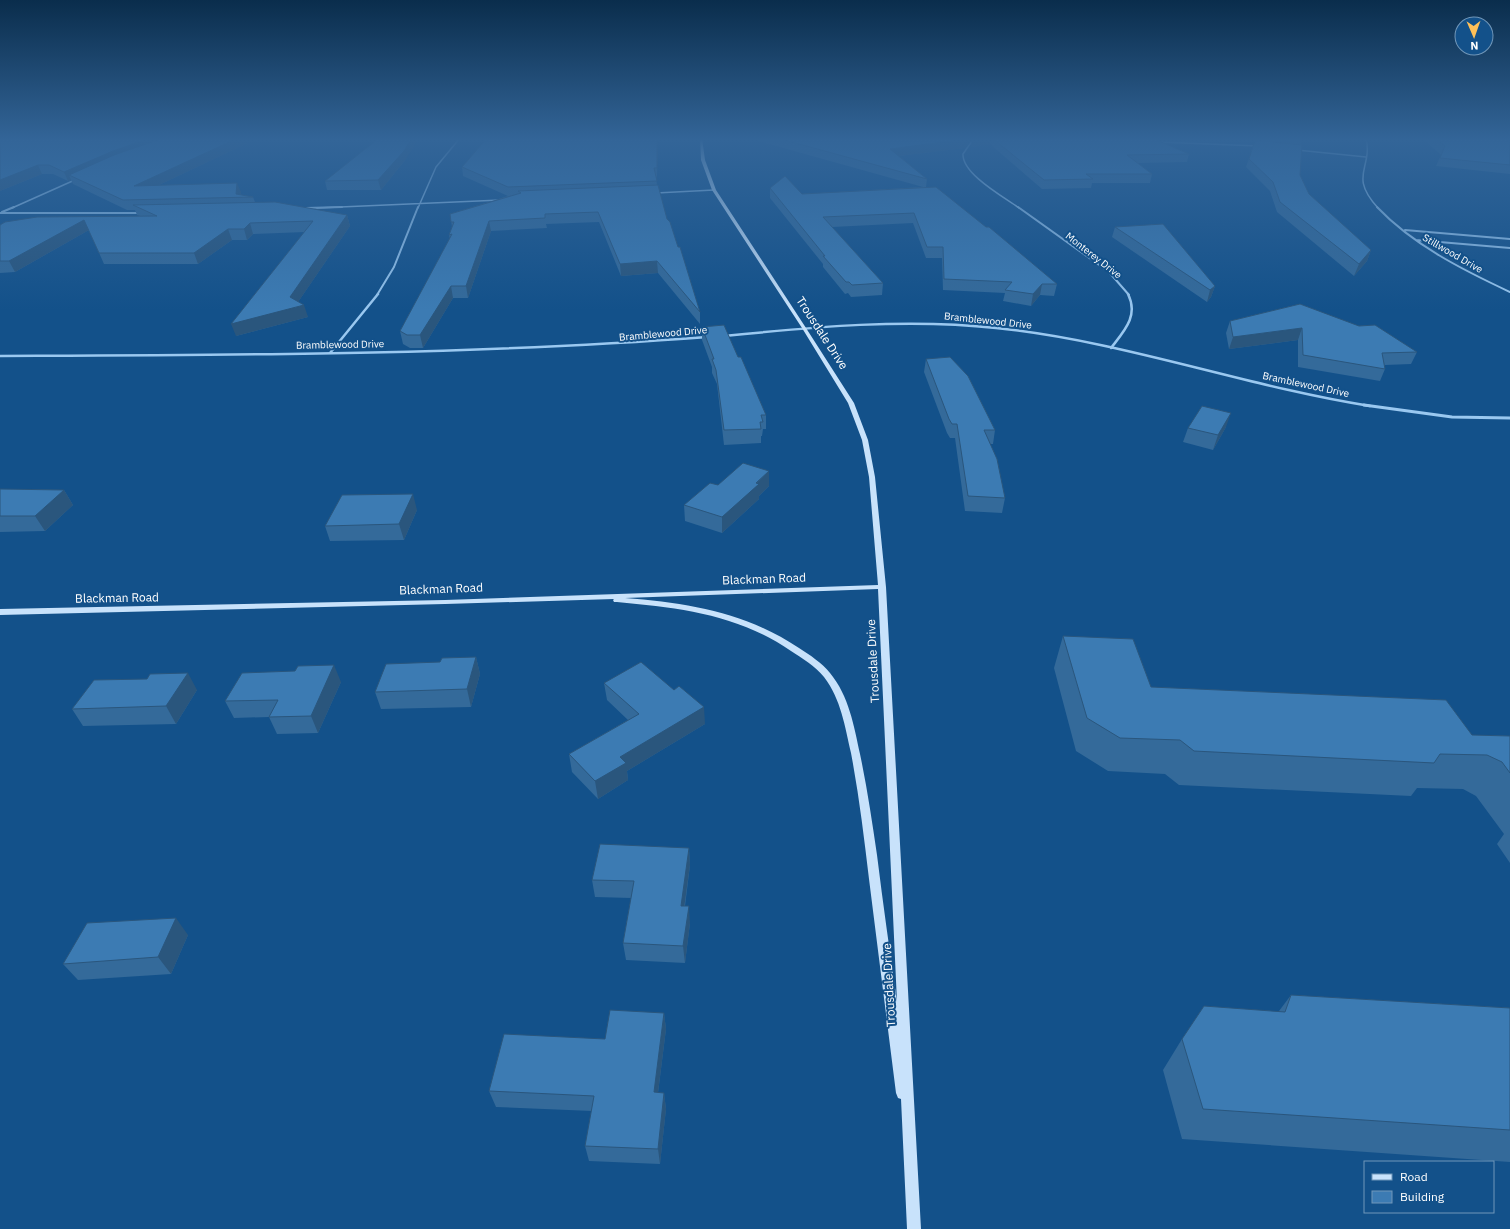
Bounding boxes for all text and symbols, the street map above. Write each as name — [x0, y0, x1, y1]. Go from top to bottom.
north arrow — [1454, 16, 1494, 56]
text: N — [1470, 39, 1479, 53]
street label: Monterey Drive — [1063, 229, 1125, 282]
street label: Stillwood Drive — [1420, 231, 1486, 276]
street label: Trousdale Drive — [793, 293, 852, 372]
street label: Bramblewood Drive — [943, 309, 1033, 332]
street label: Bramblewood Drive — [618, 323, 708, 344]
street label: Bramblewood Drive — [296, 337, 385, 352]
street label: Bramblewood Drive — [1261, 369, 1351, 400]
street label: Blackman Road — [722, 570, 806, 587]
street label: Blackman Road — [399, 580, 483, 597]
street label: Blackman Road — [75, 589, 159, 606]
street label: Trousdale Drive — [863, 618, 882, 703]
street label: Trousdale Drive — [879, 942, 898, 1027]
legend — [1364, 1161, 1494, 1213]
text: Road — [1400, 1169, 1428, 1184]
text: Building — [1400, 1189, 1445, 1204]

